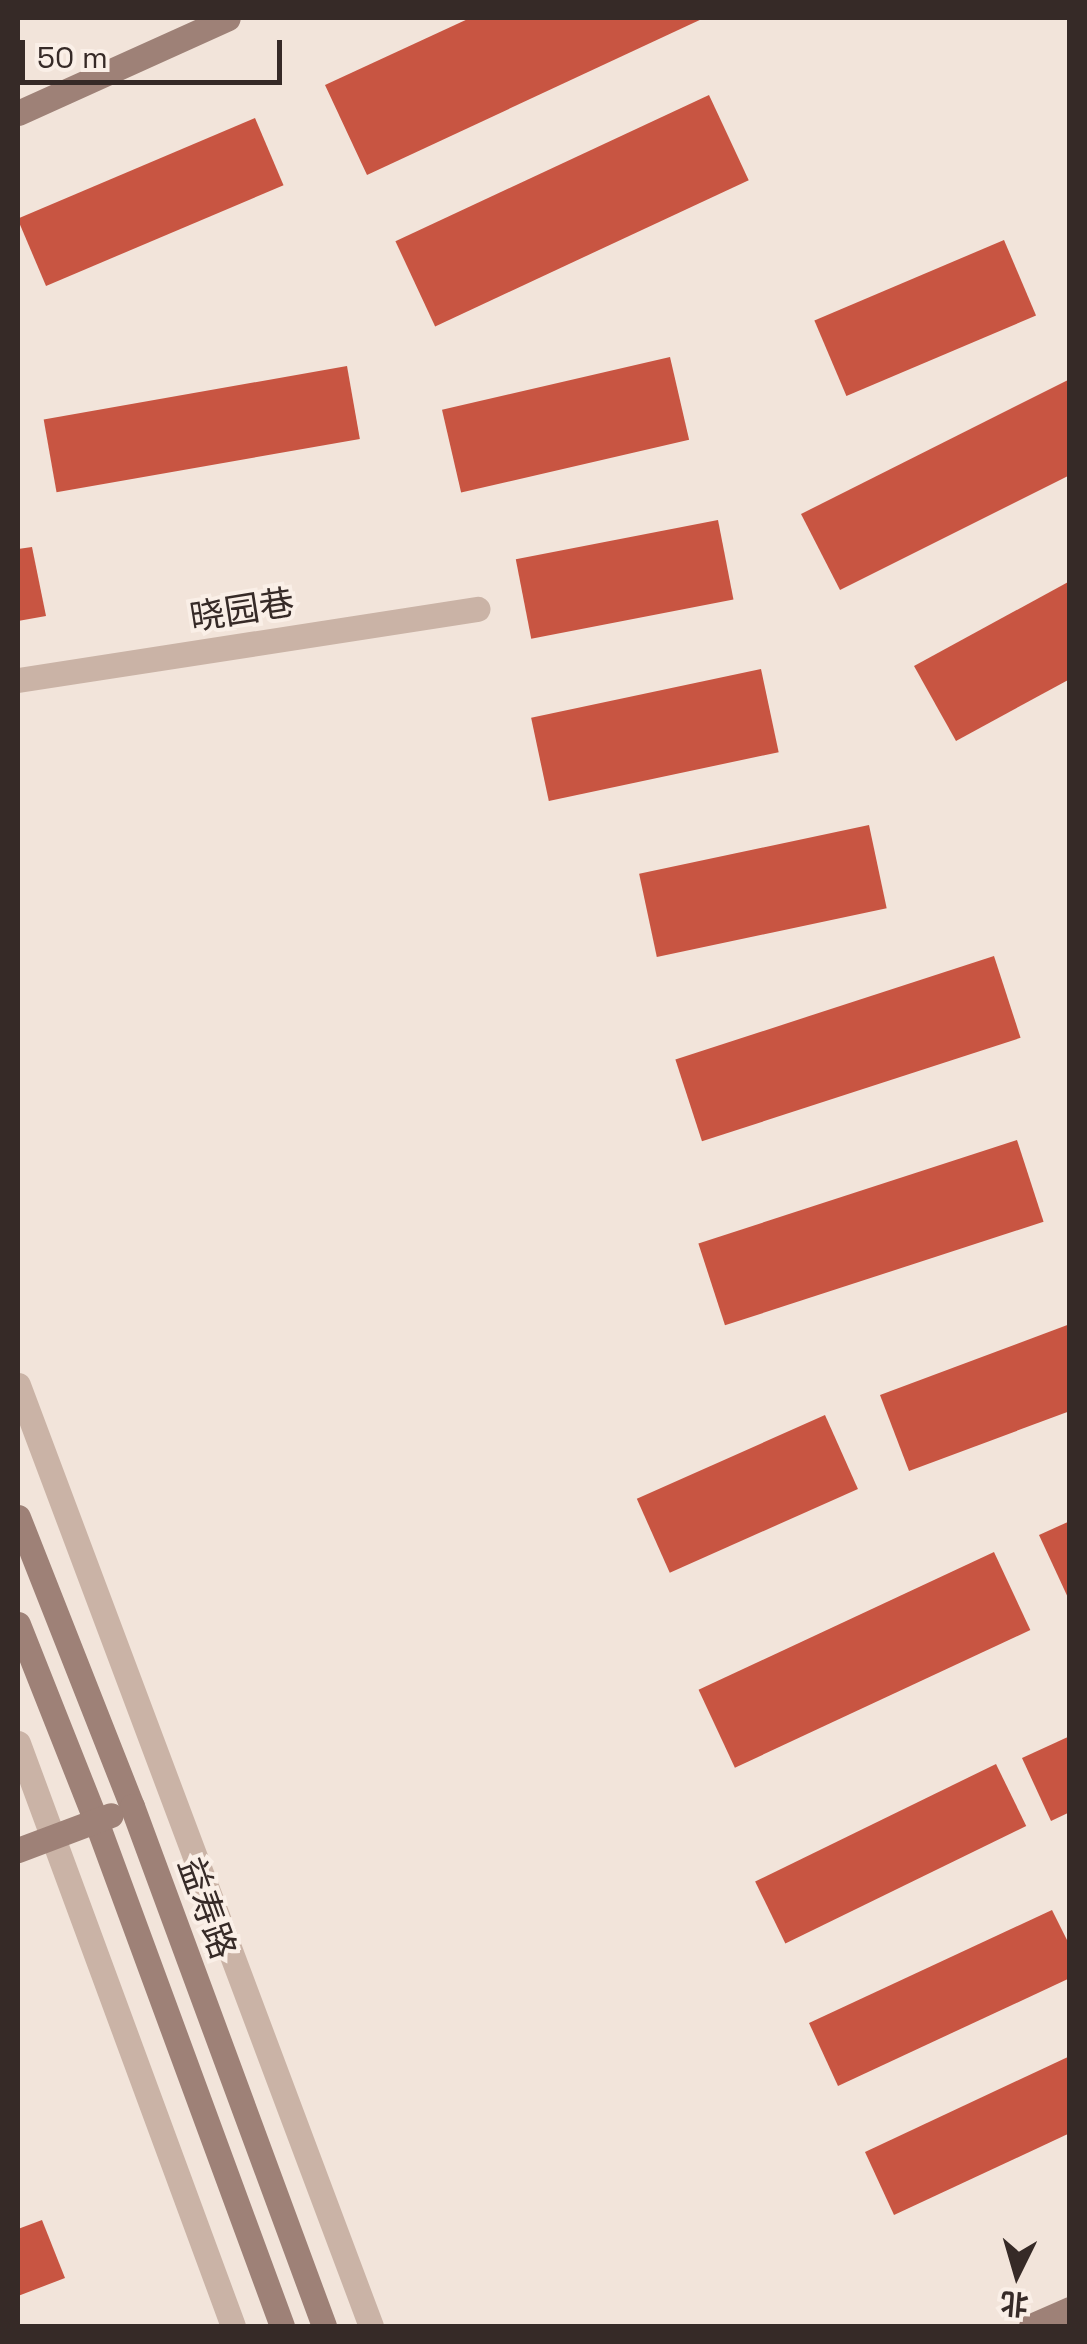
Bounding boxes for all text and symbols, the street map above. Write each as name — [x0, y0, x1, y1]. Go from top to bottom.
scale bar — [25, 20, 288, 82]
text: 50 m — [37, 38, 108, 77]
street label: 晓园巷 — [187, 581, 297, 639]
street label: 益寿路 — [169, 1851, 245, 1965]
north arrow — [967, 2224, 1067, 2324]
text: 北 — [999, 2285, 1030, 2323]

